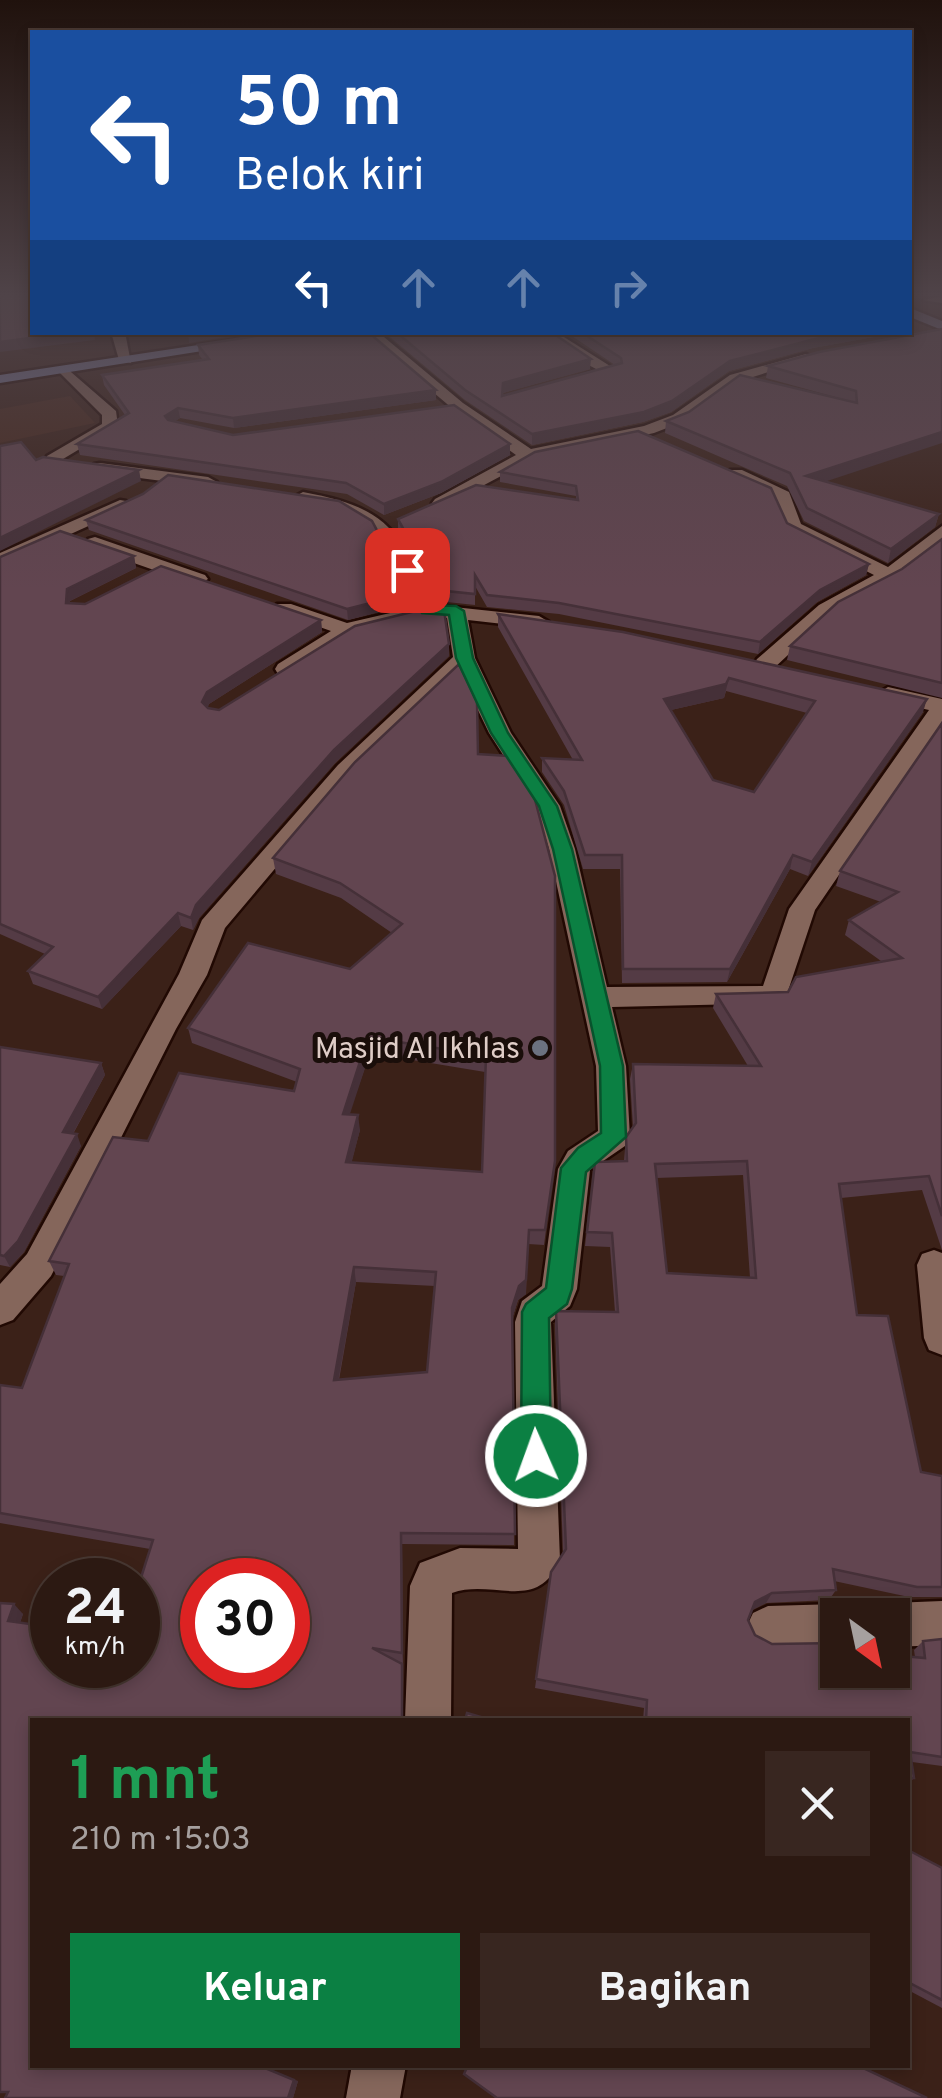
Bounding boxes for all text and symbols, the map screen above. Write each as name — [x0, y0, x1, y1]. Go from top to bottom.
text: 50 m — [235, 62, 402, 151]
icon: left — [70, 70, 200, 200]
text: Belok kiri — [235, 149, 425, 206]
icon: left — [286, 260, 341, 315]
icon: ahead — [391, 260, 446, 315]
icon: ahead — [496, 260, 551, 315]
icon: right — [601, 260, 656, 315]
pin — [365, 528, 450, 613]
icon: arrive — [380, 543, 435, 598]
place label: Masjid Al Ikhlas — [315, 1032, 520, 1069]
marker: Masjid Al Ikhlas — [529, 1037, 551, 1059]
position arrow — [484, 1404, 588, 1508]
speed limit sign: 30 — [180, 1558, 310, 1688]
text: 24 — [64, 1579, 126, 1642]
north arrow — [820, 1598, 910, 1688]
map controls — [820, 1598, 910, 1688]
text: km/h — [65, 1632, 125, 1664]
text: 1 mnt — [70, 1745, 220, 1821]
button: close — [765, 1751, 870, 1856]
text: 210 m · 15:03 — [70, 1821, 251, 1861]
button: Keluar — [70, 1933, 460, 2048]
button: Bagikan — [480, 1933, 870, 2048]

